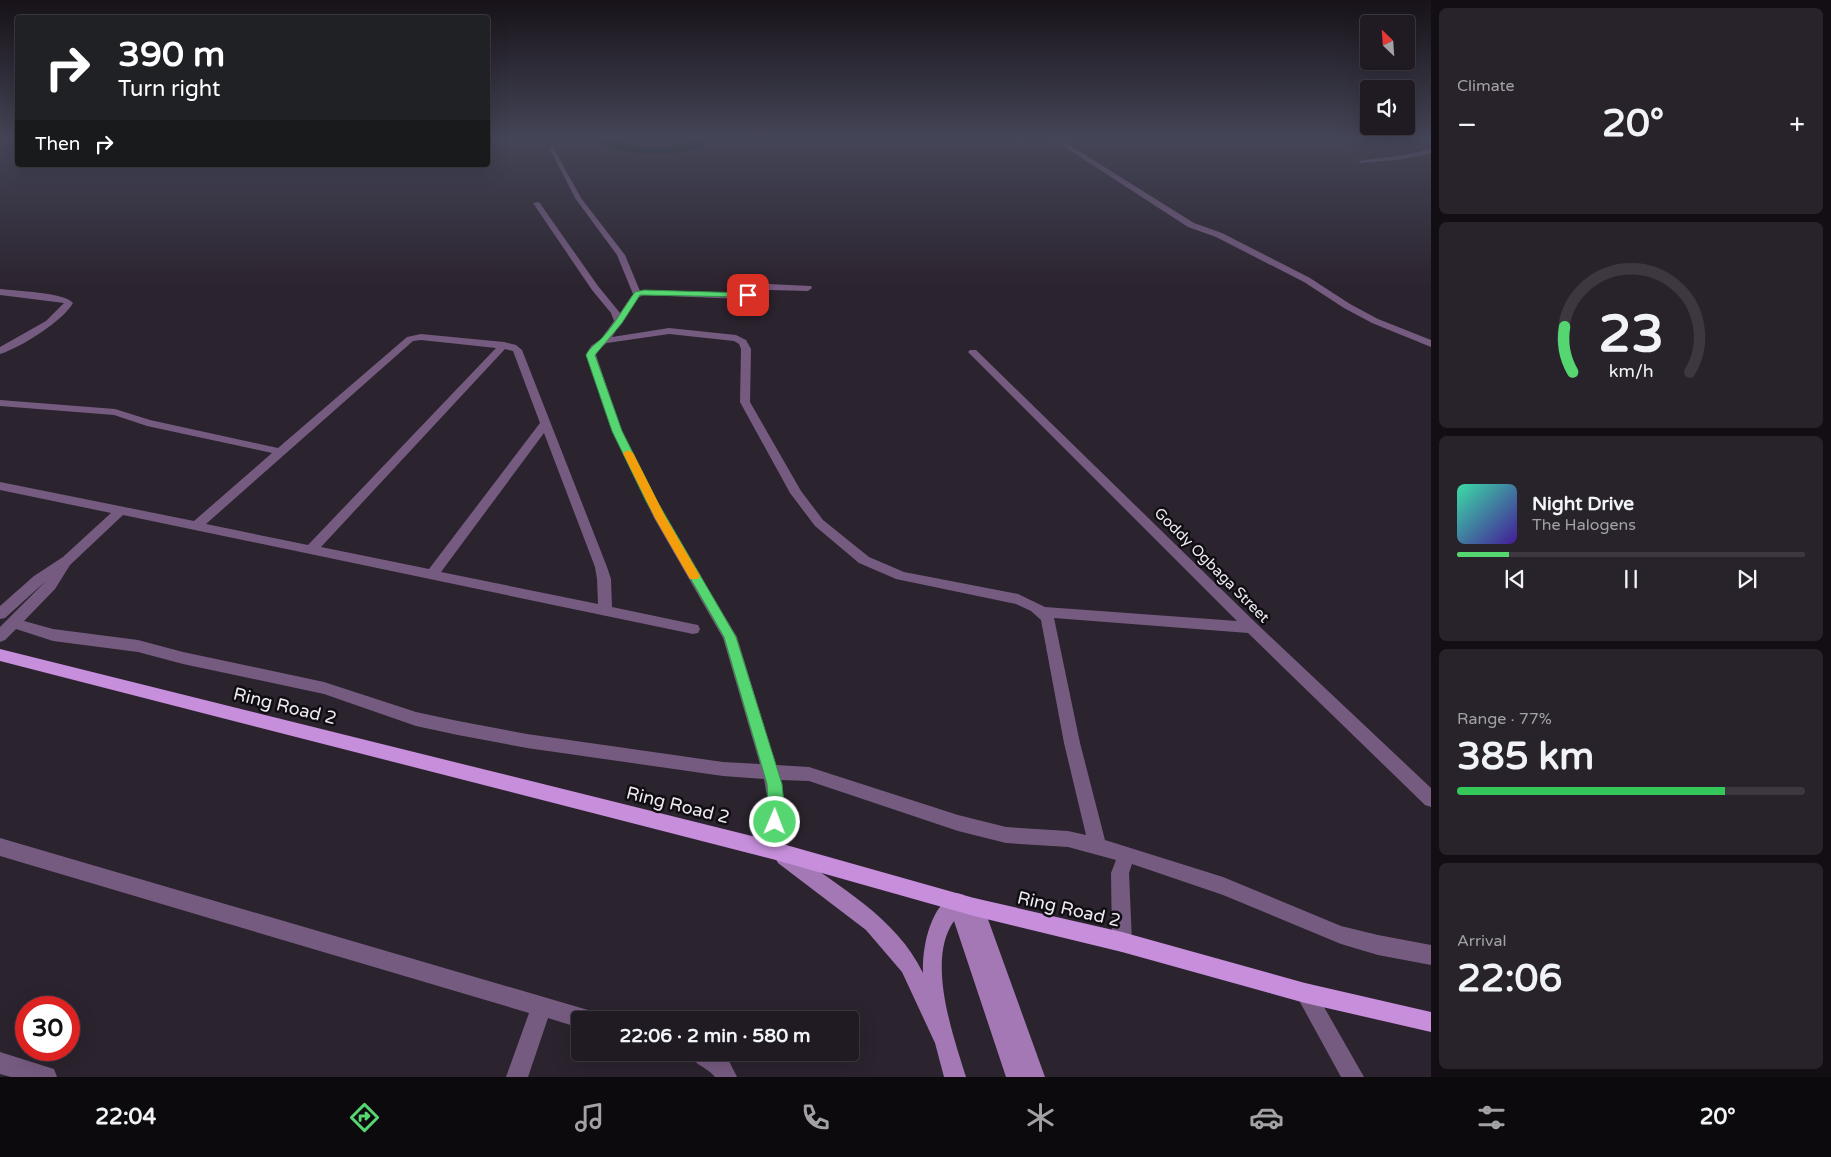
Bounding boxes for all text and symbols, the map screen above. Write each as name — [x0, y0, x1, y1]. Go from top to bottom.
north arrow — [1360, 15, 1415, 70]
map controls — [1360, 15, 1415, 135]
text: 390 m — [118, 34, 225, 76]
icon: right — [35, 35, 100, 100]
text: Turn right — [118, 76, 220, 102]
text: Climate — [1457, 76, 1515, 96]
button: sound — [1360, 80, 1415, 135]
text: 20° — [1602, 101, 1664, 147]
text: − — [1457, 108, 1477, 142]
text: + — [1789, 108, 1805, 142]
icon: right — [90, 130, 118, 158]
text: Then — [35, 133, 80, 155]
pin — [727, 274, 769, 316]
icon: arrive — [734, 281, 762, 309]
text: 23 — [1598, 303, 1664, 366]
text: km/h — [1609, 361, 1653, 382]
text: Night Drive — [1532, 493, 1634, 515]
street label: Goddy Ogbaga Street — [1151, 504, 1273, 626]
text: The Halogens — [1532, 515, 1636, 535]
icon: previous — [1501, 565, 1529, 593]
icon: pause — [1617, 565, 1645, 593]
icon: next — [1733, 565, 1761, 593]
street label: Ring Road 2 — [231, 683, 339, 729]
text: Range · 77% — [1457, 709, 1552, 729]
text: 385 km — [1457, 734, 1594, 780]
street label: Ring Road 2 — [624, 782, 732, 828]
position arrow — [748, 795, 800, 847]
street label: Ring Road 2 — [1015, 886, 1123, 932]
text: Arrival — [1457, 931, 1506, 951]
text: 22:06 — [1457, 956, 1562, 1002]
speed limit sign: 30 — [15, 996, 80, 1061]
text: 22:06 · 2 min · 580 m — [619, 1025, 811, 1047]
icon: directions — [347, 1100, 382, 1135]
icon: music — [572, 1100, 607, 1135]
icon: phone — [798, 1100, 833, 1135]
icon: climate — [1023, 1100, 1058, 1135]
icon: car — [1249, 1100, 1284, 1135]
icon: filters — [1474, 1100, 1509, 1135]
text: 22:04 — [95, 1104, 156, 1130]
text: 20° — [1700, 1104, 1736, 1130]

